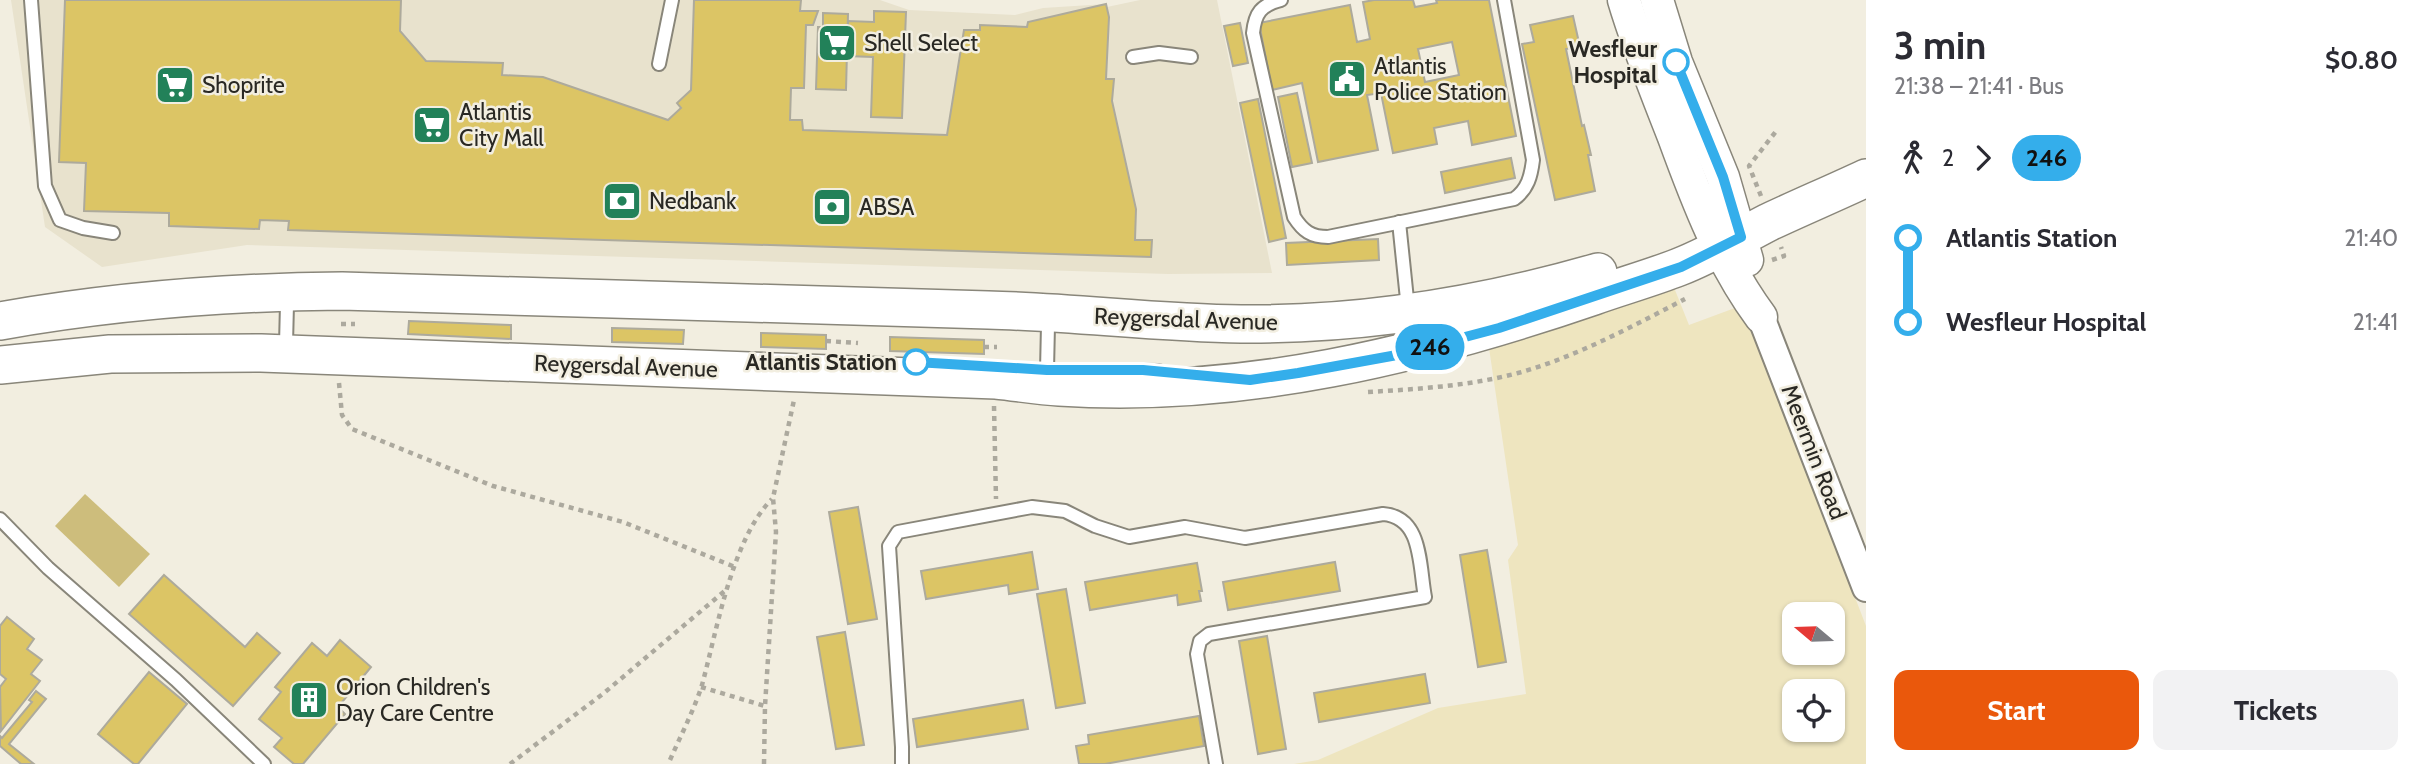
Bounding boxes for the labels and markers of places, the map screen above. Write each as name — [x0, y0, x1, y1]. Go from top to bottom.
supermarket icon: Shell Select — [816, 22, 858, 64]
place label: Shell Select — [864, 29, 978, 57]
place label: Wesfleur Hospital — [1568, 35, 1657, 89]
marker: Wesfleur Hospital — [1663, 49, 1689, 75]
place label: Atlantis Police Station — [1374, 52, 1507, 106]
public building icon: Atlantis Police Station — [1326, 58, 1368, 100]
supermarket icon: Shoprite — [154, 64, 196, 106]
place label: Shoprite — [202, 71, 285, 99]
place label: Atlantis City Mall — [459, 98, 544, 152]
supermarket icon: Atlantis City Mall — [411, 104, 453, 146]
bank icon: Nedbank — [601, 180, 643, 222]
bank icon: ABSA — [811, 186, 853, 228]
place label: Nedbank — [649, 187, 737, 215]
place label: ABSA — [859, 193, 914, 221]
place label: Atlantis Station — [745, 348, 897, 376]
marker: Atlantis Station — [903, 349, 929, 375]
place label: Orion Children's Day Care Centre — [336, 673, 494, 727]
building icon: Orion Children's Day Care Centre — [288, 679, 330, 721]

